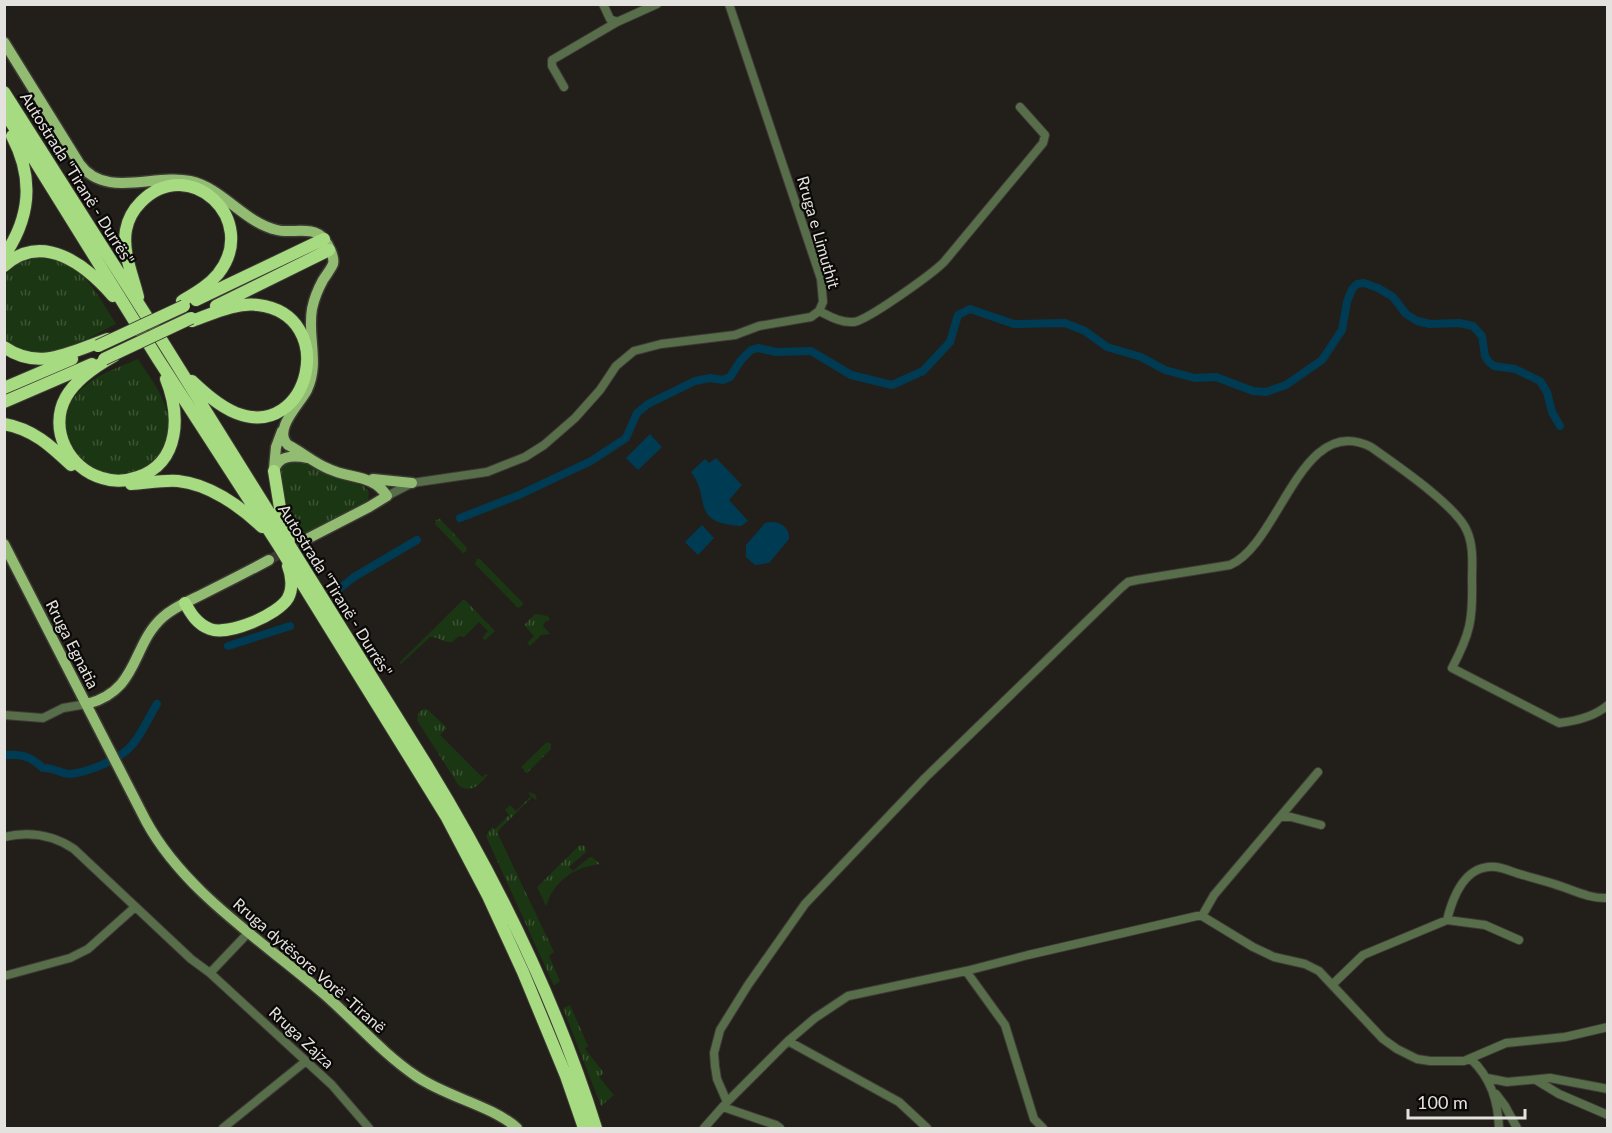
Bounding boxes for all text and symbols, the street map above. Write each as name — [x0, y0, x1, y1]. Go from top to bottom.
street label: Autostrada "Tiranë - Durrës" — [17, 88, 139, 268]
street label: Rruga e Limuthit — [794, 174, 844, 291]
street label: Autostrada "Tiranë - Durrës" — [275, 500, 397, 680]
street label: Rruga Egnatia — [43, 597, 103, 691]
street label: Rruga dytësore Vorë -Tiranë — [230, 894, 390, 1036]
street label: Rruga Zajza — [266, 1002, 338, 1072]
scale bar — [1408, 1082, 1525, 1120]
text: 100 m — [1417, 1091, 1468, 1113]

